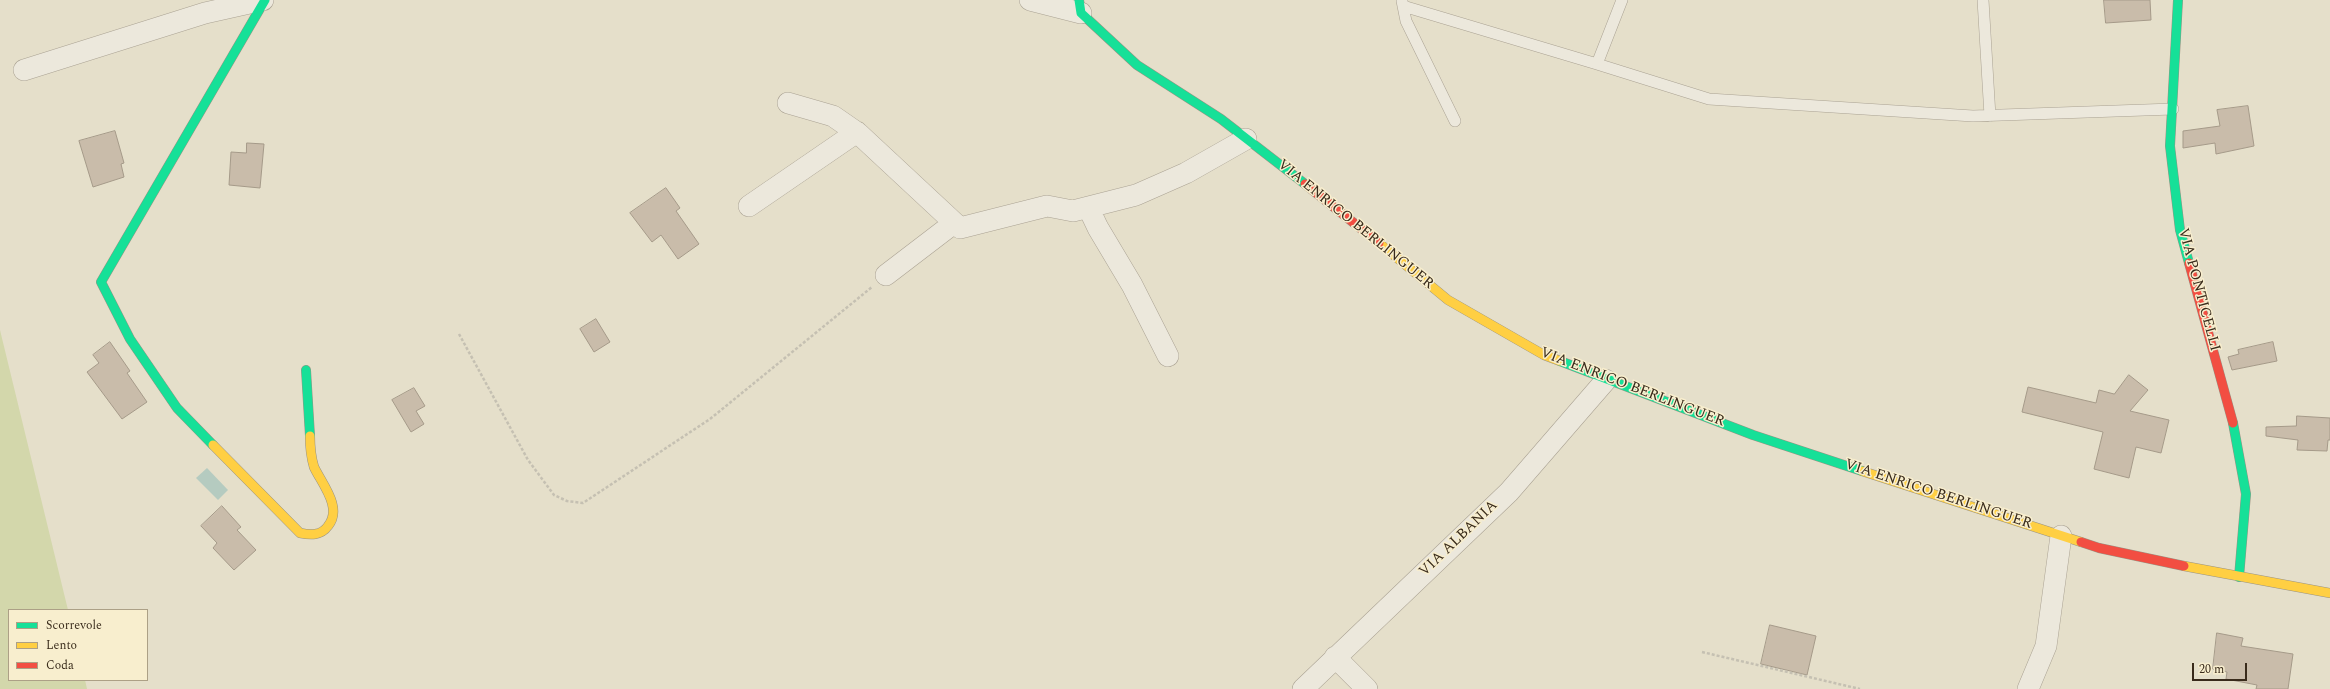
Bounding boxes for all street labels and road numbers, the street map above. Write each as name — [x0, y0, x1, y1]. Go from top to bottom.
street label: VIA ENRICO BERLINGUER — [1273, 156, 1437, 294]
street label: VIA PONTICELLI — [2173, 226, 2223, 354]
street label: VIA ENRICO BERLINGUER — [1537, 344, 1727, 432]
street label: VIA ENRICO BERLINGUER — [1842, 456, 2034, 534]
street label: VIA ALBANIA — [1416, 497, 1502, 581]

